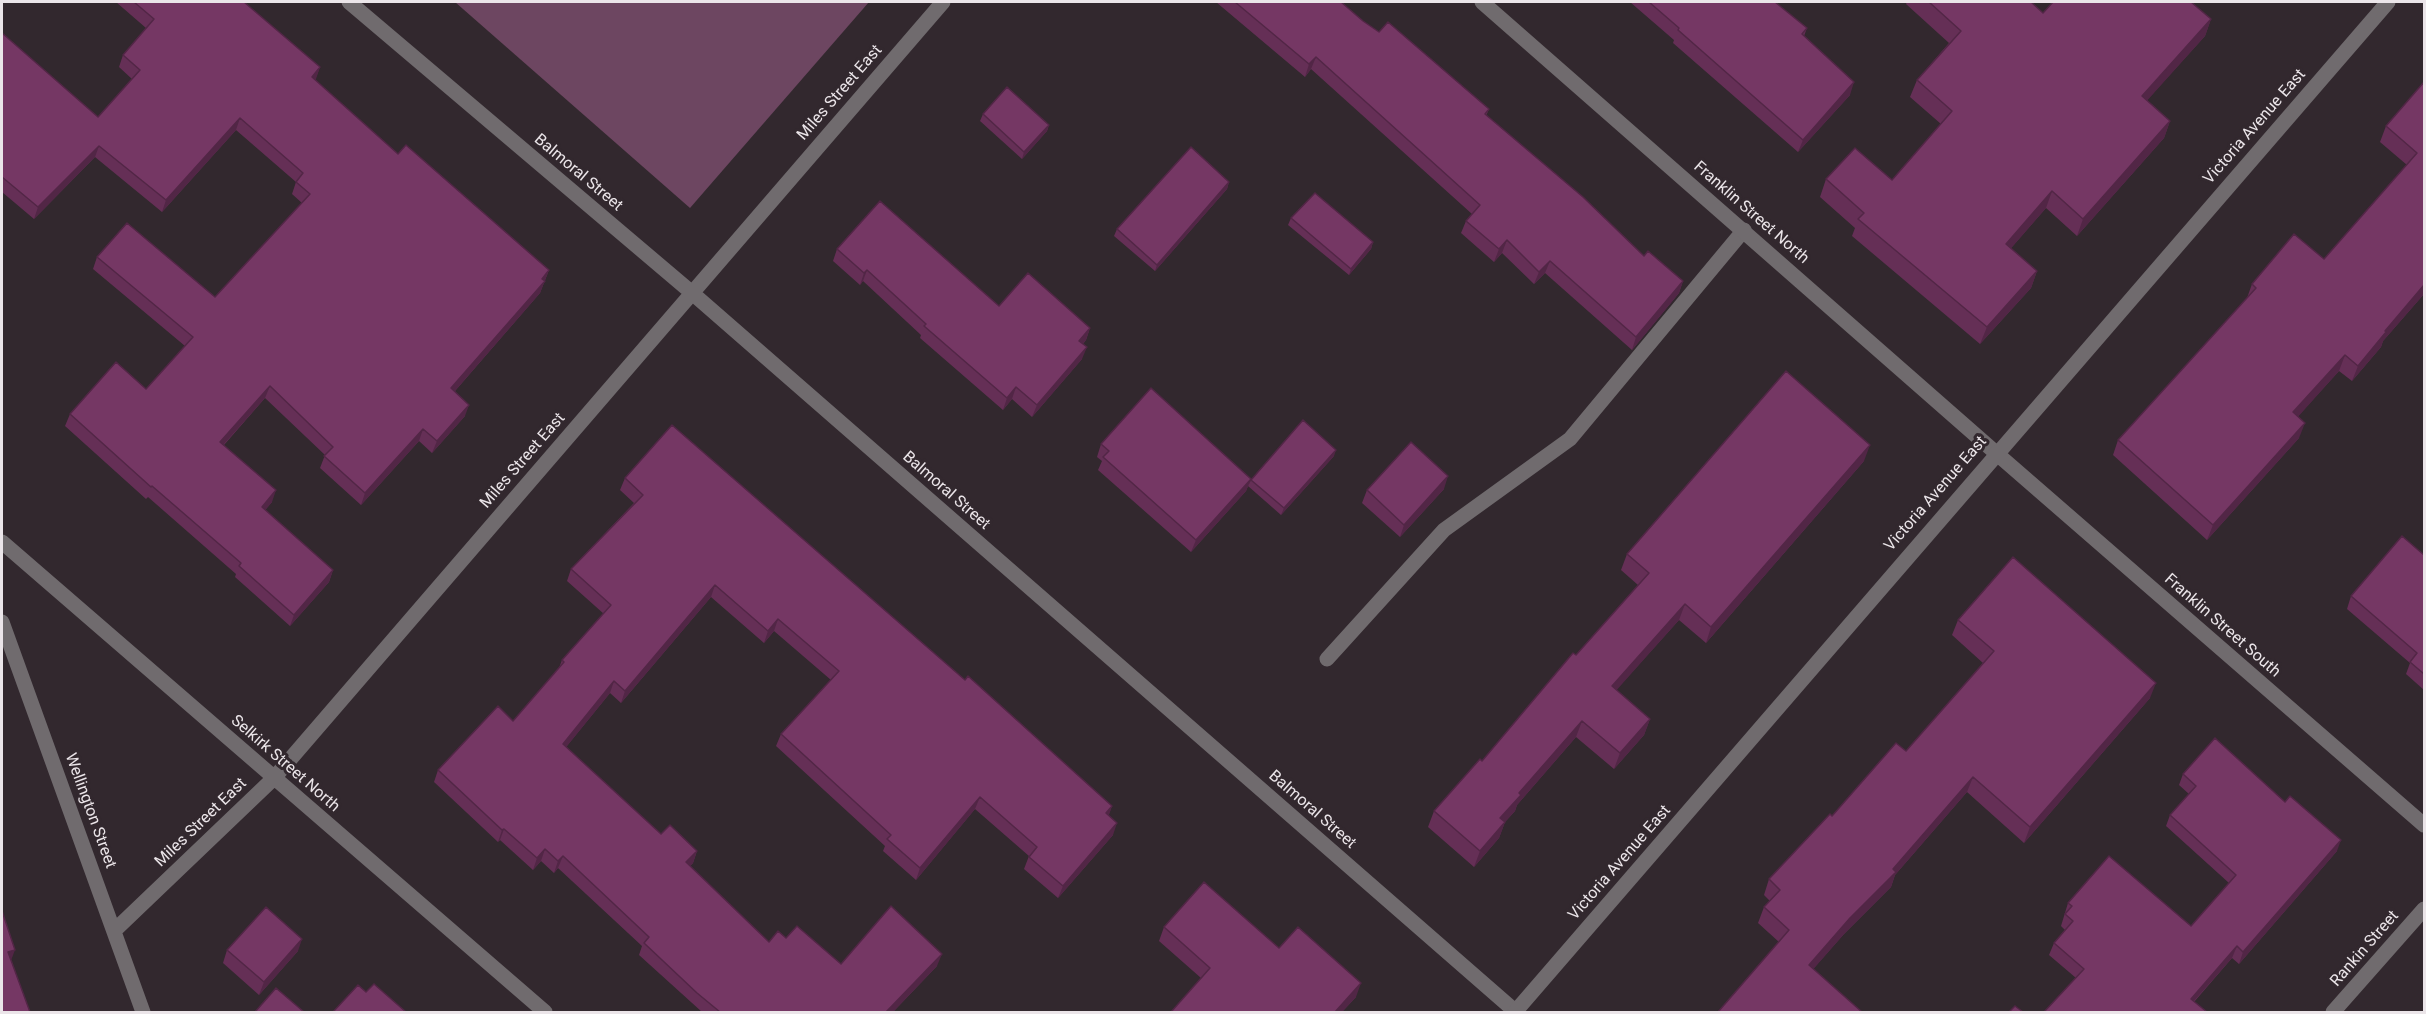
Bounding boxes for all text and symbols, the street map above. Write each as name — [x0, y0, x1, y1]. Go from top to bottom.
street label: Miles Street East — [793, 41, 887, 145]
street label: Victoria Avenue East — [2200, 66, 2310, 188]
street label: Balmoral Street — [530, 130, 626, 216]
street label: Franklin Street North — [1689, 158, 1813, 268]
street label: Miles Street East — [476, 409, 570, 513]
street label: Victoria Avenue East — [1881, 433, 1991, 555]
street label: Balmoral Street — [898, 448, 994, 534]
street label: Franklin Street South — [2160, 570, 2284, 682]
street label: Selkirk Street North — [227, 712, 343, 816]
street label: Wellington Street — [60, 751, 120, 871]
street label: Balmoral Street — [1264, 767, 1360, 853]
street label: Miles Street East — [151, 774, 251, 872]
street label: Victoria Avenue East — [1565, 802, 1675, 924]
street label: Rankin Street — [2327, 907, 2403, 991]

